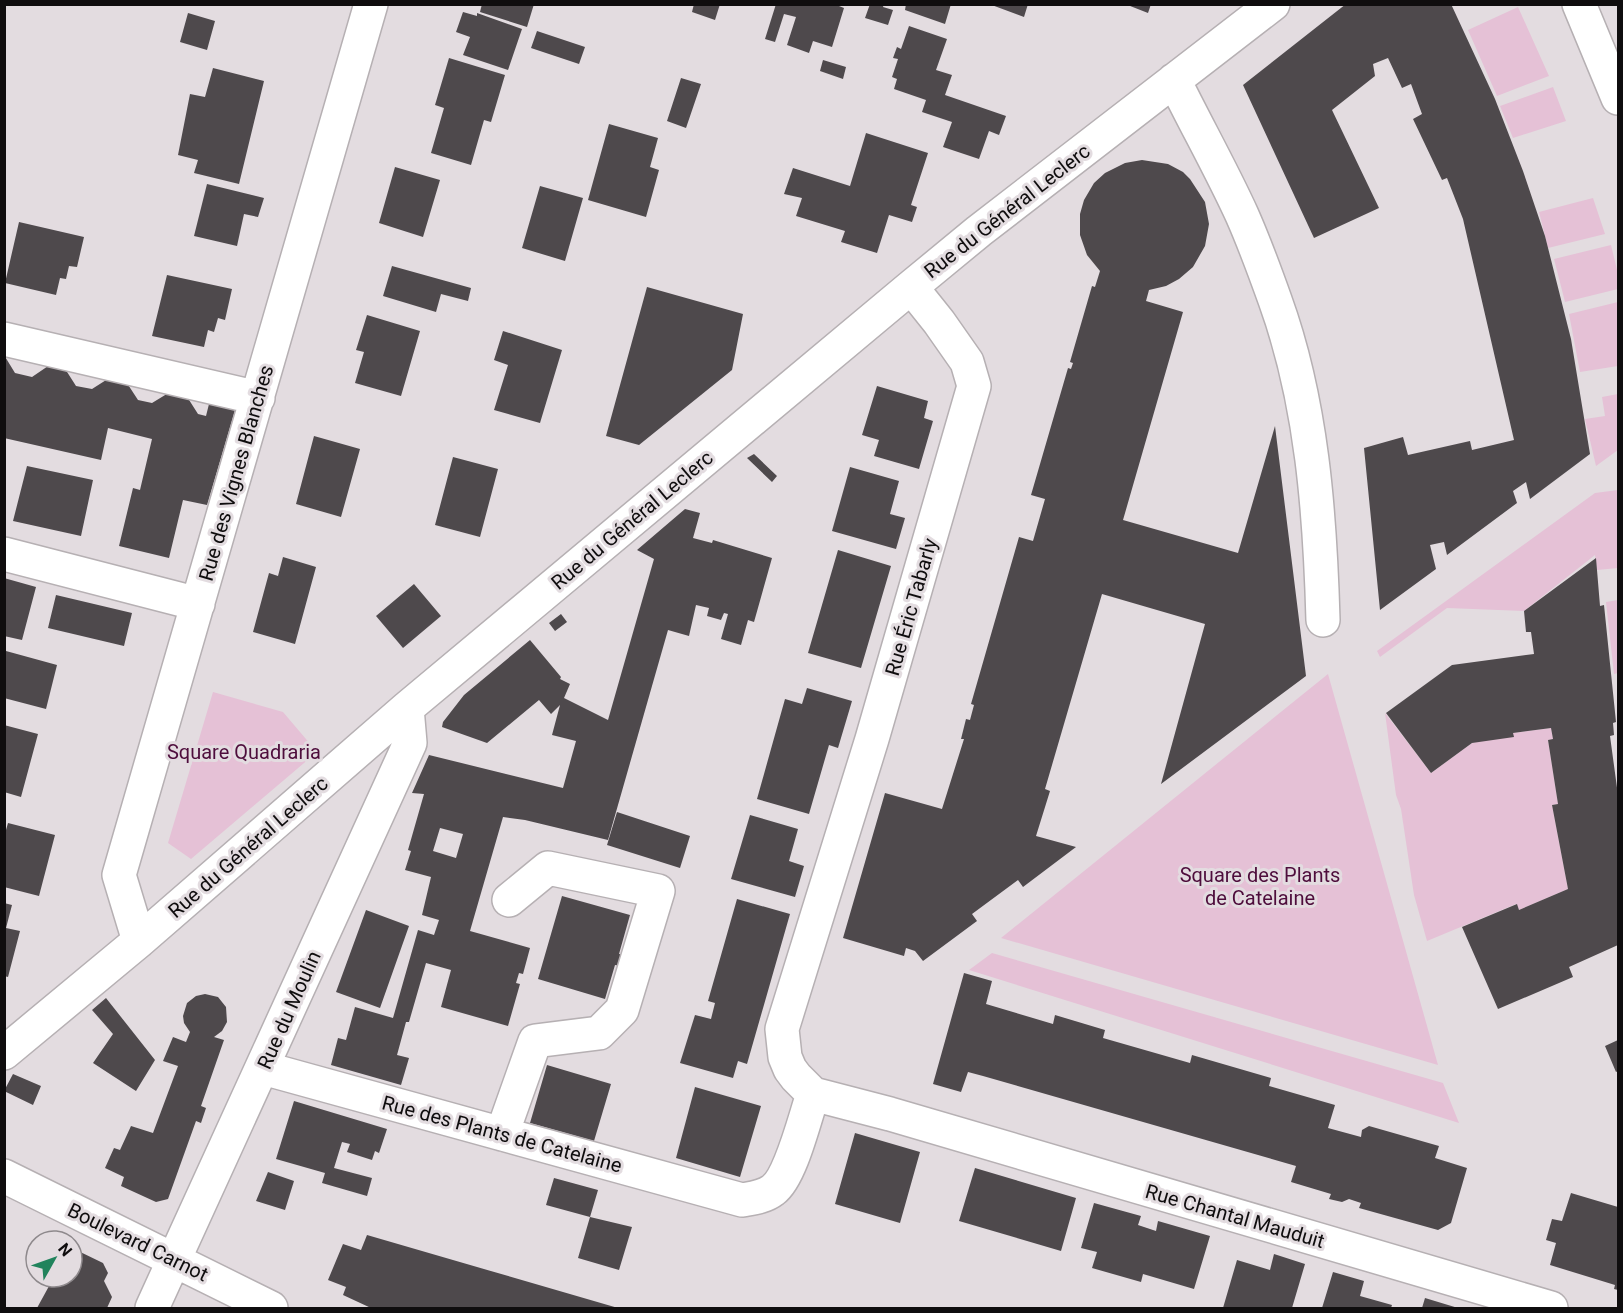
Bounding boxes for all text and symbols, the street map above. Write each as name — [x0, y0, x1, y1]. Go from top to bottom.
street label: Rue du Général Leclerc — [919, 139, 1095, 283]
street label: Rue des Vignes Blanches — [194, 362, 278, 584]
street label: Rue du Général Leclerc — [546, 445, 718, 595]
street label: Rue Éric Tabarly — [880, 535, 942, 679]
park label: Square Quadraria — [167, 740, 321, 764]
street label: Rue du Général Leclerc — [163, 771, 333, 923]
park label: Square des Plants de Catelaine — [1180, 863, 1340, 910]
street label: Rue du Moulin — [252, 947, 326, 1073]
street label: Rue des Plants de Catelaine — [379, 1090, 625, 1178]
street label: Rue Chantal Mauduit — [1143, 1179, 1327, 1253]
street label: Boulevard Carnot — [64, 1198, 212, 1286]
north arrow — [24, 1229, 84, 1289]
text: N — [54, 1239, 76, 1260]

